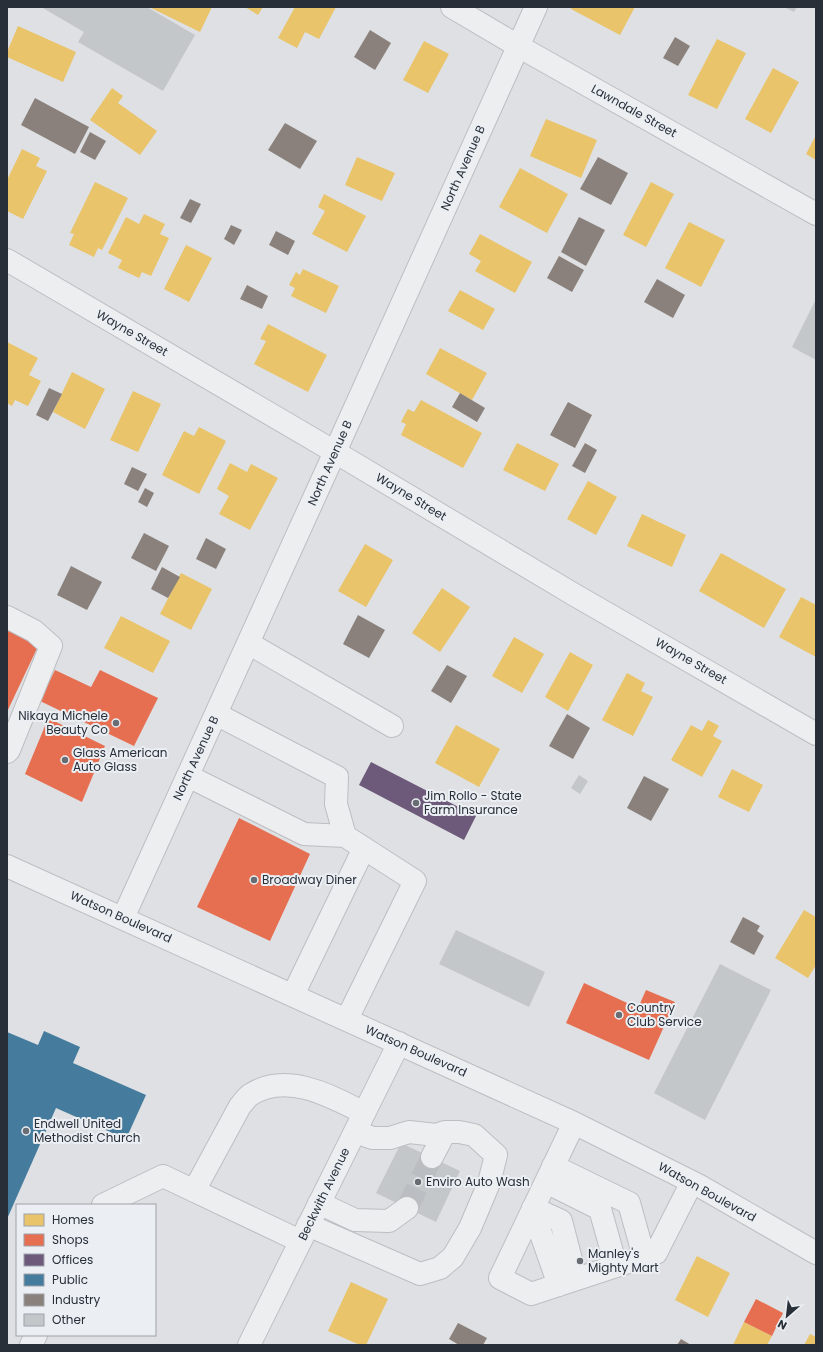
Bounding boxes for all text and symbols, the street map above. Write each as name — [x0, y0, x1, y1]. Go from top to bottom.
street label: Lawndale Street — [588, 80, 680, 141]
street label: North Avenue B — [436, 123, 489, 213]
street label: Wayne Street — [93, 305, 171, 360]
street label: North Avenue B — [303, 418, 356, 508]
street label: Wayne Street — [373, 469, 450, 524]
street label: Wayne Street — [652, 633, 730, 688]
place label: Nikaya Michele Beauty Co — [18, 707, 108, 738]
street label: North Avenue B — [169, 713, 223, 803]
marker: Nikaya Michele Beauty Co — [111, 718, 121, 728]
place label: Glass American Auto Glass — [73, 744, 168, 775]
marker: Glass American Auto Glass — [60, 755, 70, 765]
place label: Jim Rollo - State Farm Insurance — [424, 787, 522, 818]
marker: Jim Rollo - State Farm Insurance — [411, 798, 421, 808]
place label: Broadway Diner — [262, 871, 357, 888]
marker: Broadway Diner — [249, 875, 259, 885]
street label: Watson Boulevard — [68, 886, 175, 947]
place label: Country Club Service — [627, 999, 702, 1030]
marker: Country Club Service — [614, 1010, 624, 1020]
street label: Watson Boulevard — [363, 1020, 470, 1081]
place label: Endwell United Methodist Church — [34, 1115, 140, 1146]
marker: Endwell United Methodist Church — [21, 1126, 31, 1136]
street label: Beckwith Avenue — [294, 1144, 353, 1243]
street label: Watson Boulevard — [655, 1158, 759, 1226]
place label: Enviro Auto Wash — [426, 1173, 530, 1190]
marker: Enviro Auto Wash — [413, 1177, 423, 1187]
legend — [16, 1204, 156, 1336]
text: Homes — [52, 1211, 94, 1228]
text: Shops — [52, 1231, 89, 1248]
place label: Manley's Mighty Mart — [588, 1245, 659, 1276]
text: Offices — [52, 1251, 93, 1268]
marker: Manley's Mighty Mart — [575, 1256, 585, 1266]
text: Public — [52, 1271, 88, 1288]
text: Industry — [52, 1291, 101, 1308]
north arrow — [767, 1296, 807, 1336]
text: Other — [52, 1311, 86, 1328]
text: N — [775, 1316, 790, 1334]

